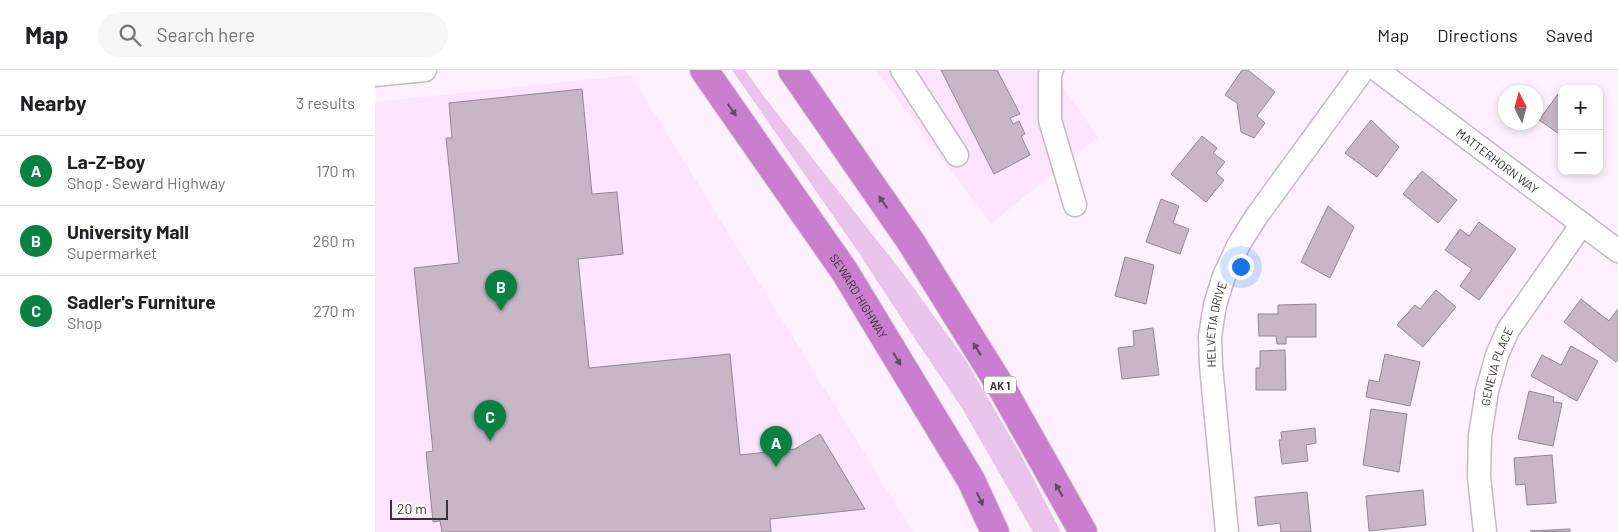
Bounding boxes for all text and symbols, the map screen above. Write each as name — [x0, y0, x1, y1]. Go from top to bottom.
search box — [98, 12, 448, 57]
text: Map — [25, 20, 68, 49]
icon: search — [116, 21, 144, 49]
text: Search here — [156, 23, 255, 46]
text: Map — [1377, 24, 1409, 46]
text: Directions — [1437, 24, 1518, 46]
text: Saved — [1546, 24, 1593, 46]
north arrow — [1498, 85, 1543, 130]
map controls — [1558, 85, 1603, 175]
button: + — [1558, 85, 1603, 130]
text: Nearby — [20, 90, 86, 115]
text: 3 results — [296, 93, 355, 112]
one-way arrow — [727, 103, 737, 117]
street label: MATTERHORN WAY — [1454, 125, 1542, 196]
button: − — [1558, 130, 1603, 175]
text: La-Z-Boy — [67, 150, 145, 173]
text: A — [31, 161, 41, 180]
text: 170 m — [316, 161, 355, 180]
text: Shop · Seward Highway — [67, 173, 225, 192]
one-way arrow — [878, 195, 888, 208]
text: University Mall — [67, 220, 189, 243]
text: B — [31, 231, 41, 250]
text: 260 m — [313, 231, 355, 250]
text: Supermarket — [67, 243, 157, 262]
street label: SEWARD HIGHWAY — [827, 251, 891, 341]
your location — [1228, 254, 1254, 280]
pin: B — [485, 270, 517, 311]
street label: HELVETIA DRIVE — [1203, 279, 1229, 368]
text: Sadler's Furniture — [67, 290, 216, 313]
text: C — [31, 301, 41, 320]
text: 270 m — [313, 301, 355, 320]
text: Shop — [67, 313, 102, 332]
street label: GENEVA PLACE — [1478, 325, 1515, 407]
one-way arrow — [973, 343, 982, 356]
one-way arrow — [893, 352, 902, 365]
road number: AK 1 — [984, 376, 1016, 394]
pin: C — [474, 400, 506, 441]
pin: A — [760, 426, 792, 467]
one-way arrow — [1055, 482, 1063, 497]
one-way arrow — [976, 492, 984, 506]
scale bar — [390, 497, 447, 520]
text: 20 m — [397, 500, 427, 517]

